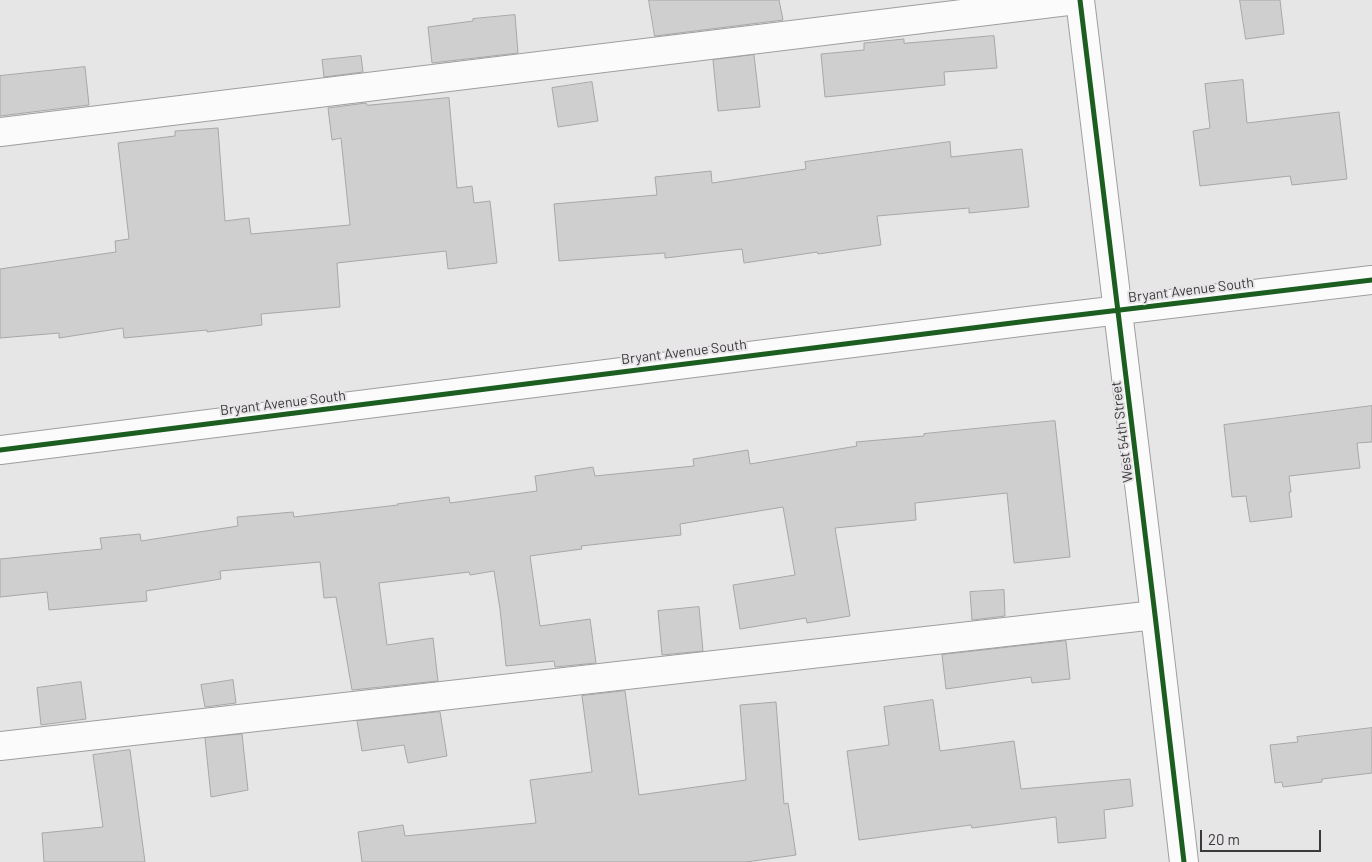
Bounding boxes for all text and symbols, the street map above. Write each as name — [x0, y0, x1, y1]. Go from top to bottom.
street label: Bryant Avenue South — [1127, 274, 1255, 306]
street label: Bryant Avenue South — [620, 336, 748, 368]
street label: West 54th Street — [1107, 380, 1137, 484]
street label: Bryant Avenue South — [219, 387, 347, 419]
scale bar — [1202, 820, 1323, 852]
text: 20 m — [1208, 830, 1240, 848]

